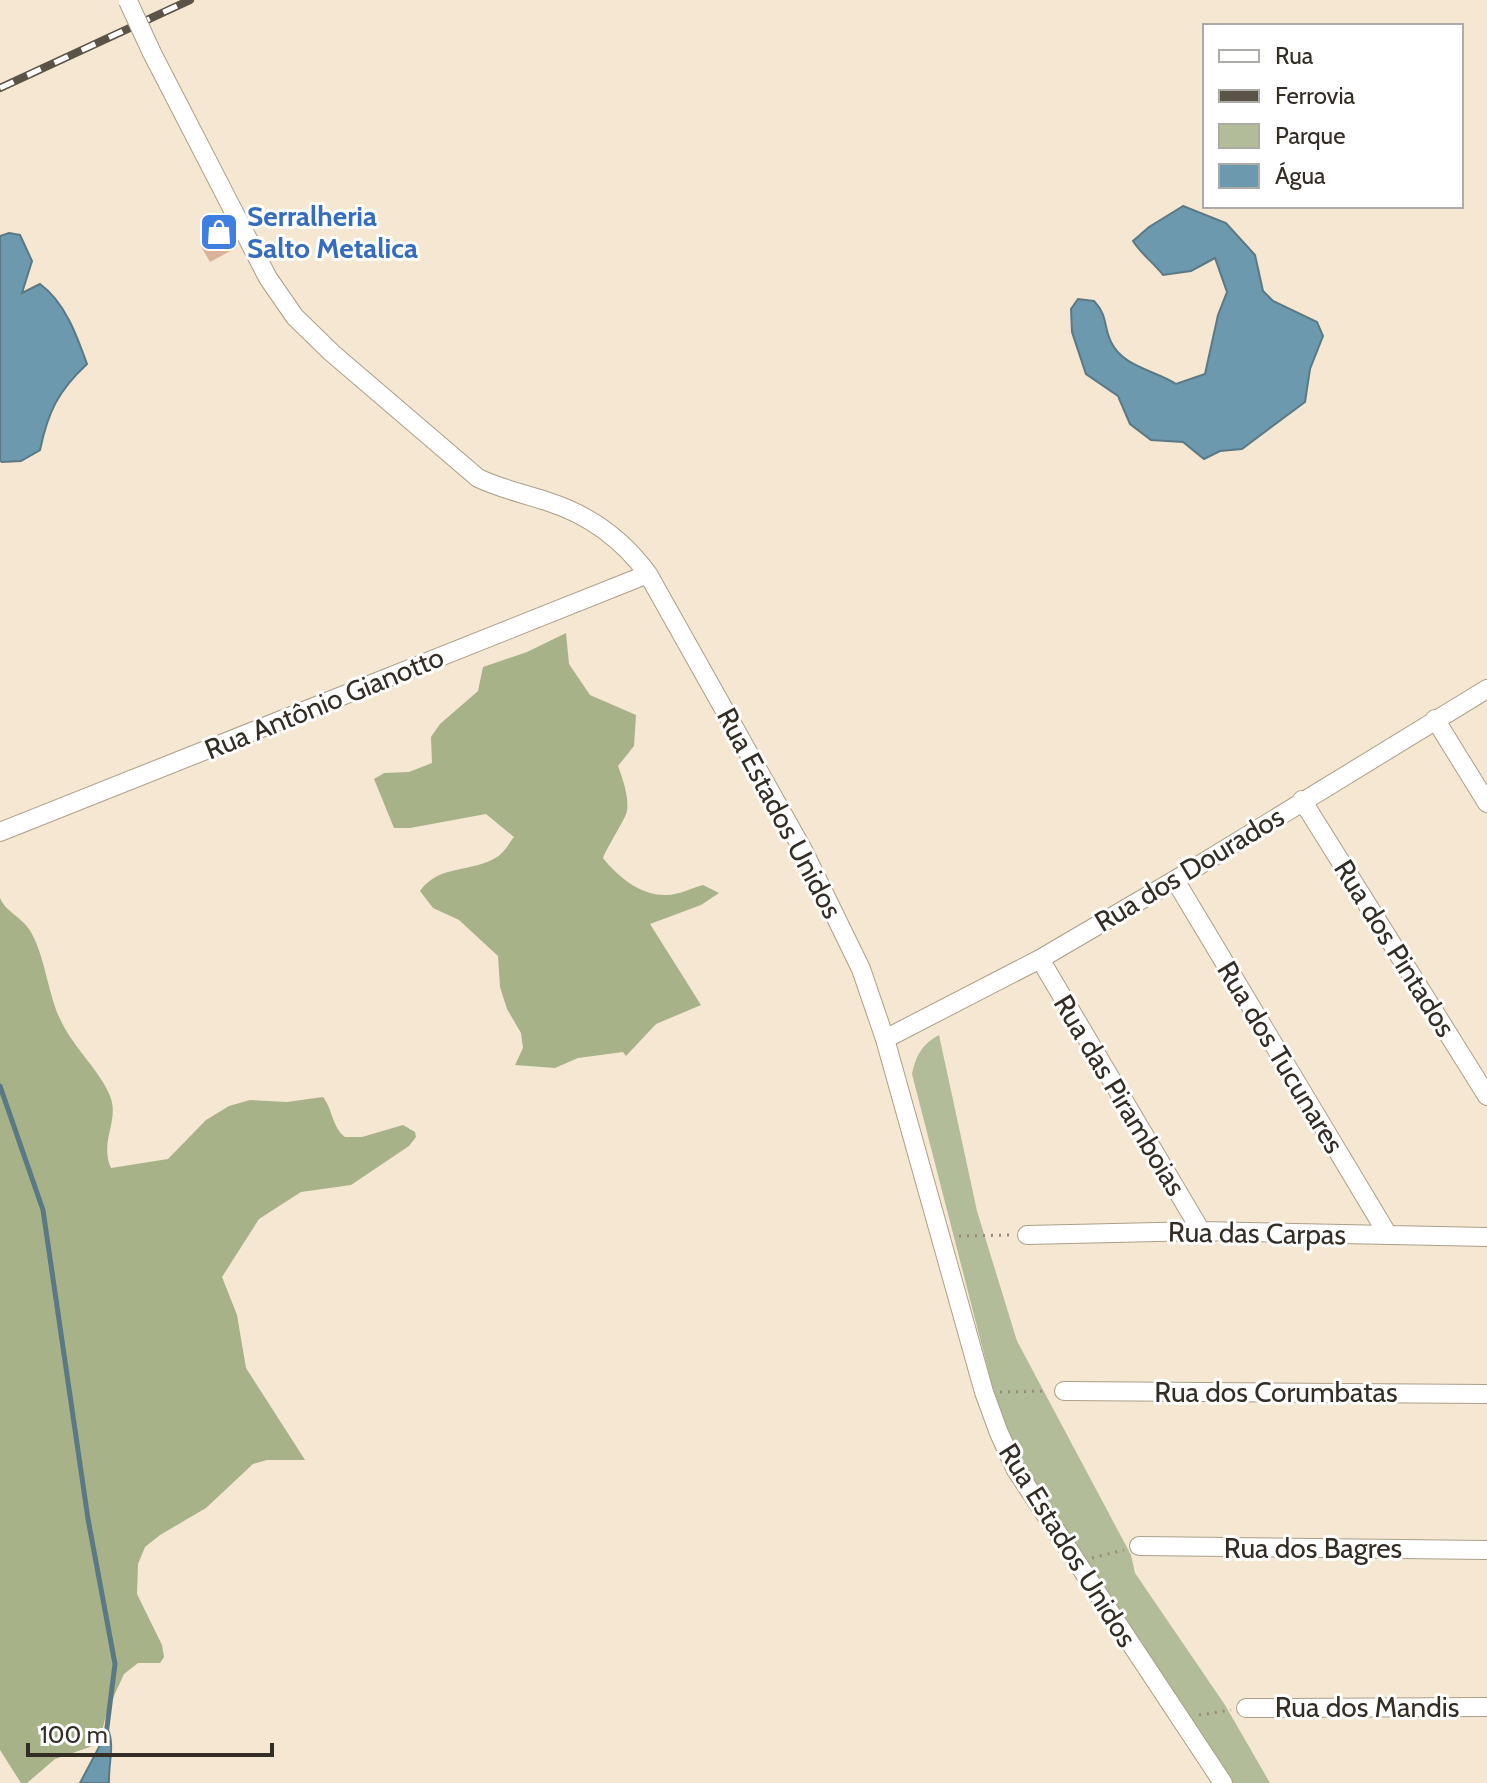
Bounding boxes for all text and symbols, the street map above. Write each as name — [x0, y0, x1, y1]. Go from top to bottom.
legend — [1203, 24, 1463, 208]
text: Rua — [1275, 41, 1314, 70]
text: Ferrovia — [1275, 81, 1356, 110]
text: Parque — [1275, 121, 1345, 150]
text: Água — [1275, 161, 1326, 190]
place label: Serralheria Salto Metalica — [247, 199, 418, 265]
shop icon: Serralheria Salto Metalica — [198, 211, 240, 253]
street label: Rua Antônio Gianotto — [200, 640, 448, 766]
street label: Rua Estados Unidos — [710, 702, 850, 924]
street label: Rua dos Dourados — [1088, 799, 1290, 939]
street label: Rua dos Pintados — [1327, 853, 1463, 1043]
street label: Rua dos Tucunares — [1210, 955, 1352, 1159]
street label: Rua das Piramboias — [1047, 988, 1193, 1202]
street label: Rua das Carpas — [1168, 1214, 1346, 1252]
street label: Rua dos Corumbatas — [1154, 1375, 1398, 1409]
street label: Rua Estados Unidos — [992, 1437, 1144, 1653]
street label: Rua dos Bagres — [1224, 1531, 1402, 1565]
street label: Rua dos Mandis — [1275, 1690, 1459, 1724]
scale bar — [28, 1707, 272, 1757]
text: 100 m — [40, 1720, 108, 1749]

